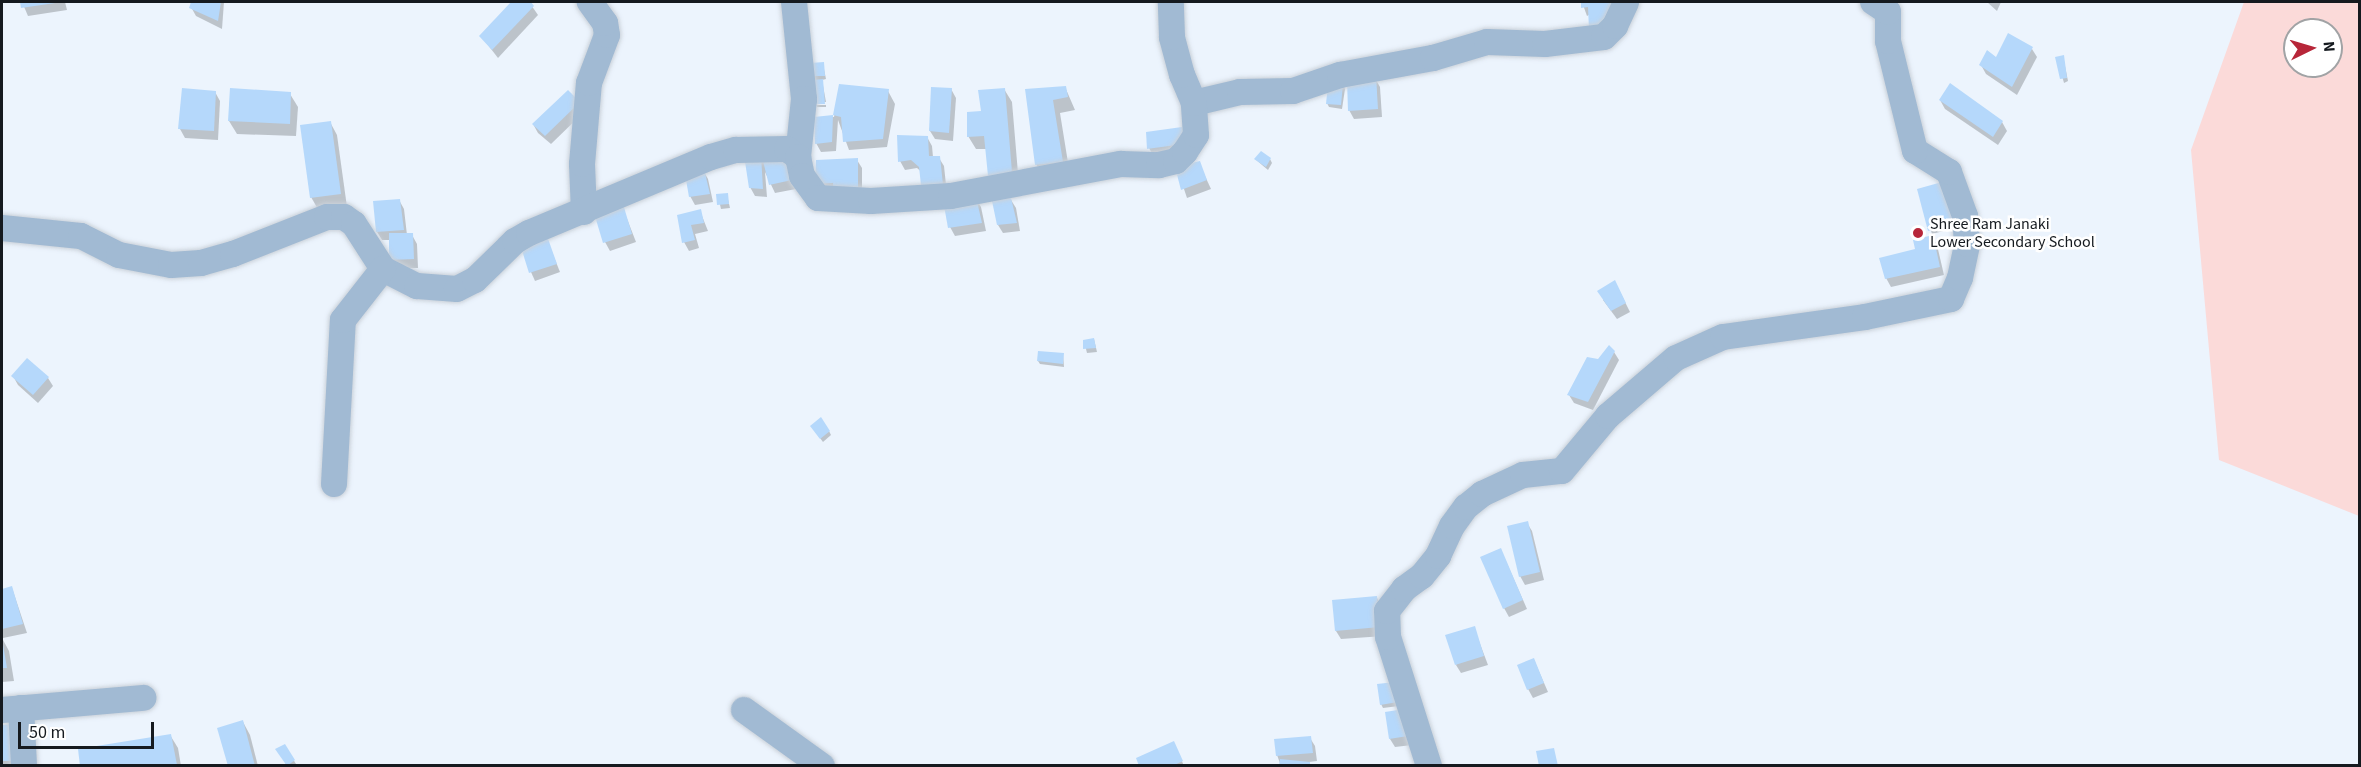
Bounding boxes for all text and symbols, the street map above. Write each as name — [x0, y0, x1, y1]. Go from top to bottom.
north arrow — [2283, 18, 2343, 78]
text: N — [2318, 40, 2340, 53]
place label: Shree Ram Janaki Lower Secondary School — [1930, 214, 2095, 252]
marker: Shree Ram Janaki Lower Secondary School — [1911, 226, 1925, 240]
scale bar — [21, 710, 158, 748]
text: 50 m — [29, 720, 65, 745]

